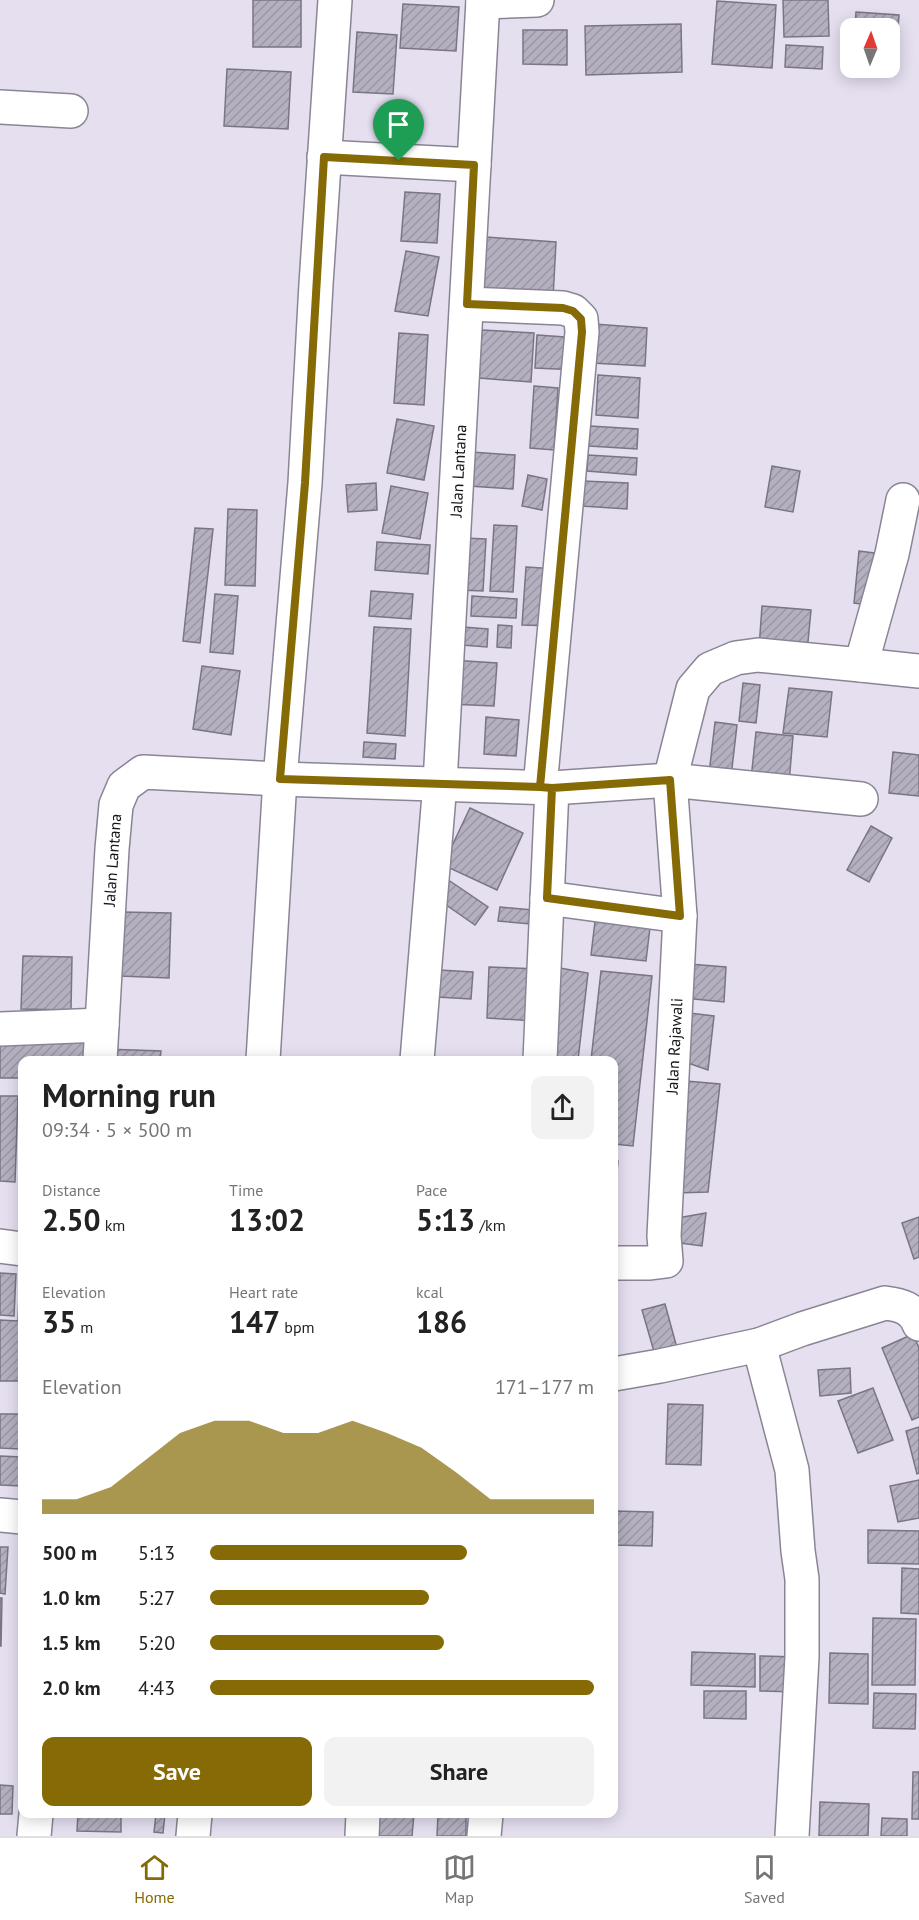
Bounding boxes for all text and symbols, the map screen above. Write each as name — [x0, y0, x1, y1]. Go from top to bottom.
north arrow — [840, 18, 900, 78]
map controls — [840, 18, 900, 78]
pin — [373, 99, 424, 161]
icon: arrive — [382, 108, 415, 141]
street label: Jalan Lantana — [446, 424, 470, 519]
street label: Jalan Lantana — [99, 813, 125, 908]
street label: Jalan Rajawali — [661, 997, 687, 1096]
text: Morning run — [42, 1073, 216, 1116]
button: share — [531, 1076, 594, 1139]
text: 09:34 · 5 × 500 m — [42, 1117, 192, 1143]
text: Distance — [42, 1180, 101, 1200]
text: Time — [229, 1180, 263, 1200]
text: Pace — [416, 1180, 447, 1200]
text: 2.50 — [42, 1200, 100, 1239]
text: 13:02 — [229, 1200, 305, 1239]
text: 5:13 — [416, 1200, 475, 1239]
text: km — [100, 1215, 125, 1235]
text: /km — [475, 1215, 506, 1235]
text: Elevation — [42, 1282, 106, 1302]
text: Heart rate — [229, 1282, 298, 1302]
text: kcal — [416, 1282, 443, 1302]
text: 35 — [42, 1302, 76, 1341]
text: 147 — [229, 1302, 280, 1341]
text: 186 — [416, 1302, 467, 1341]
text: m — [76, 1317, 93, 1337]
text: bpm — [280, 1317, 315, 1337]
text: Elevation — [42, 1374, 122, 1400]
text: 171–177 m — [495, 1374, 594, 1400]
text: 500 m — [42, 1540, 97, 1566]
text: 5:13 — [138, 1540, 175, 1566]
text: 1.0 km — [42, 1585, 101, 1611]
text: 5:27 — [138, 1585, 175, 1611]
text: 1.5 km — [42, 1630, 101, 1656]
text: 5:20 — [138, 1630, 175, 1656]
text: 2.0 km — [42, 1675, 101, 1701]
text: 4:43 — [138, 1675, 175, 1701]
button: Save — [42, 1737, 312, 1806]
button: Share — [324, 1737, 594, 1806]
tab: Home — [134, 1851, 175, 1907]
tab: Map — [443, 1851, 476, 1907]
tab: Saved — [744, 1851, 785, 1907]

